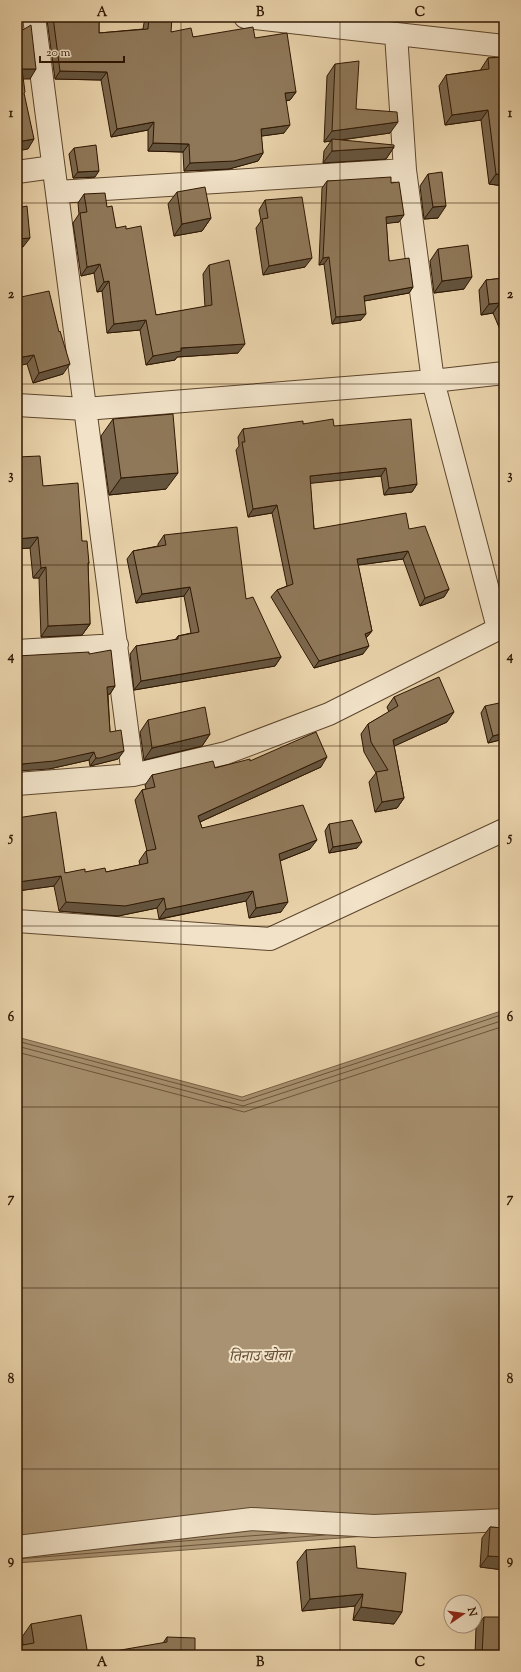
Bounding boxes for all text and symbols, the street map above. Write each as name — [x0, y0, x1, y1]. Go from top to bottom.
text: A — [97, 4, 108, 22]
text: B — [256, 4, 265, 22]
text: C — [415, 4, 425, 22]
scale bar — [40, 38, 124, 64]
text: 20 m — [46, 44, 71, 62]
text: 1 — [9, 105, 14, 123]
text: 1 — [508, 105, 513, 123]
text: 2 — [8, 286, 15, 304]
text: 2 — [507, 286, 514, 304]
text: 3 — [8, 467, 14, 485]
text: 3 — [507, 467, 513, 485]
text: 4 — [7, 648, 15, 666]
text: 4 — [506, 648, 514, 666]
text: 5 — [8, 829, 14, 847]
text: 5 — [507, 829, 513, 847]
text: 6 — [8, 1009, 15, 1027]
text: 6 — [507, 1009, 514, 1027]
text: 7 — [8, 1190, 15, 1208]
text: 7 — [507, 1190, 514, 1208]
water label: तिनाउ खोला — [229, 1346, 294, 1368]
text: 8 — [8, 1371, 15, 1389]
text: 8 — [507, 1371, 514, 1389]
text: 9 — [8, 1552, 15, 1570]
text: 9 — [507, 1552, 514, 1570]
north arrow — [443, 1594, 483, 1634]
text: N — [463, 1605, 481, 1618]
text: A — [97, 1654, 108, 1672]
text: B — [256, 1654, 265, 1672]
text: C — [415, 1654, 425, 1672]

